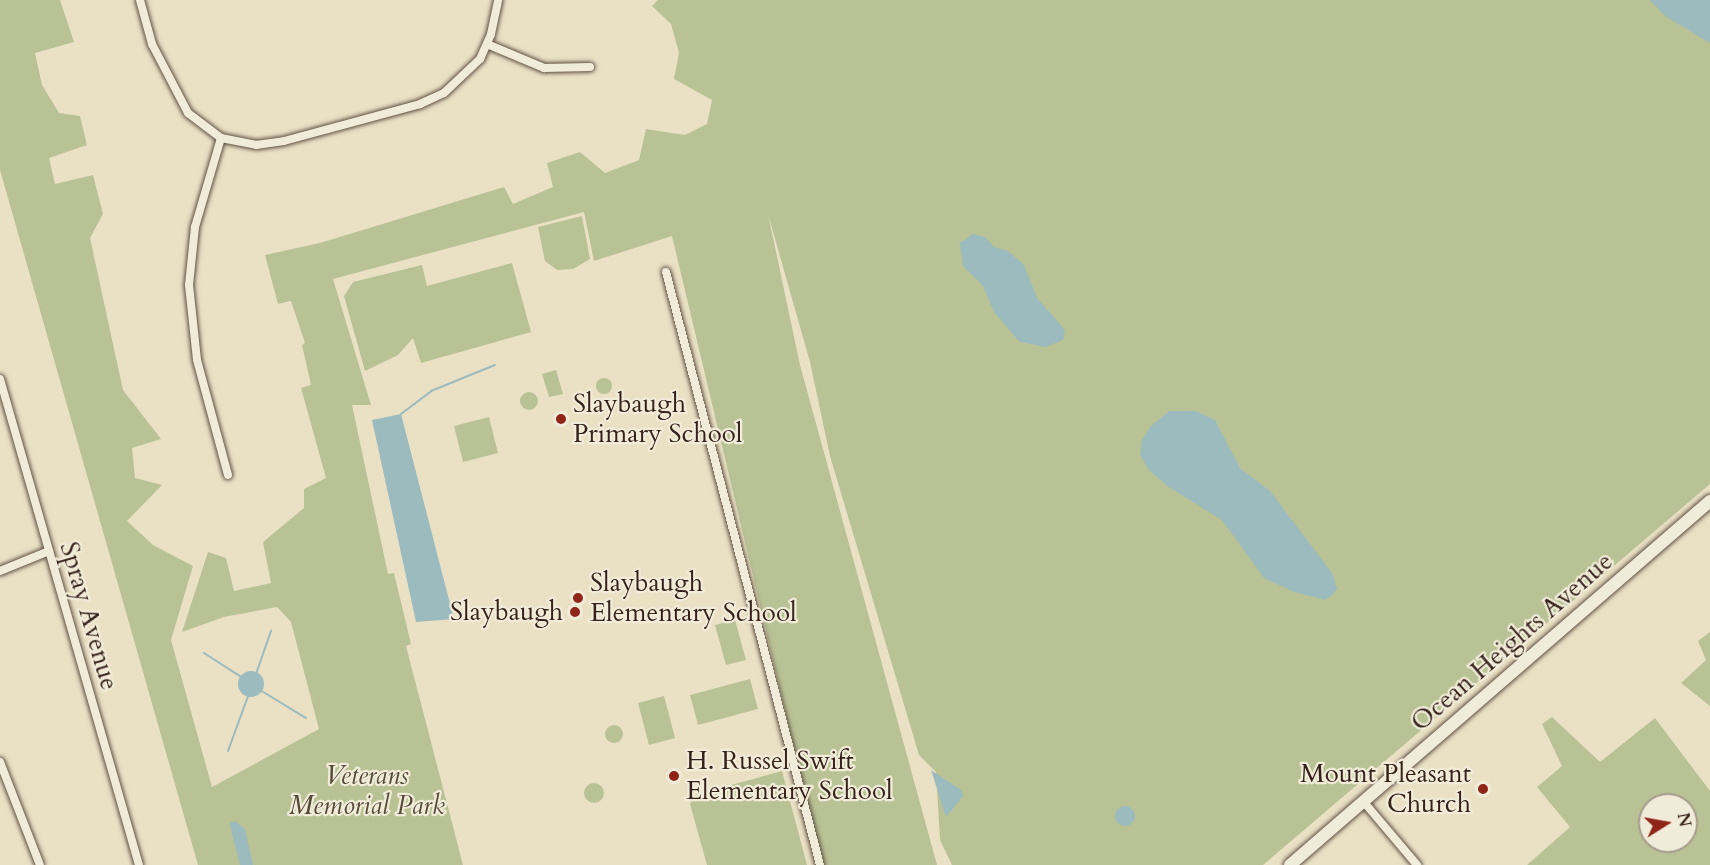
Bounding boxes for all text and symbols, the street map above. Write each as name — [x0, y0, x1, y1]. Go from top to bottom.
place label: Slaybaugh Primary School — [573, 388, 742, 449]
marker: Slaybaugh Primary School — [554, 412, 568, 426]
street label: Spray Avenue — [53, 538, 125, 694]
street label: Ocean Heights Avenue — [1405, 546, 1619, 738]
place label: Slaybaugh Elementary School — [590, 567, 797, 628]
marker: Slaybaugh Elementary School — [571, 591, 585, 605]
place label: Slaybaugh — [450, 596, 563, 628]
marker: Slaybaugh — [568, 605, 582, 619]
place label: H. Russel Swift Elementary School — [686, 745, 893, 806]
place label: Mount Pleasant Church — [1300, 758, 1471, 820]
park label: Veterans Memorial Park — [289, 760, 445, 822]
marker: H. Russel Swift Elementary School — [667, 769, 681, 783]
marker: Mount Pleasant Church — [1476, 782, 1490, 796]
north arrow — [1638, 793, 1698, 853]
text: N — [1672, 811, 1696, 829]

